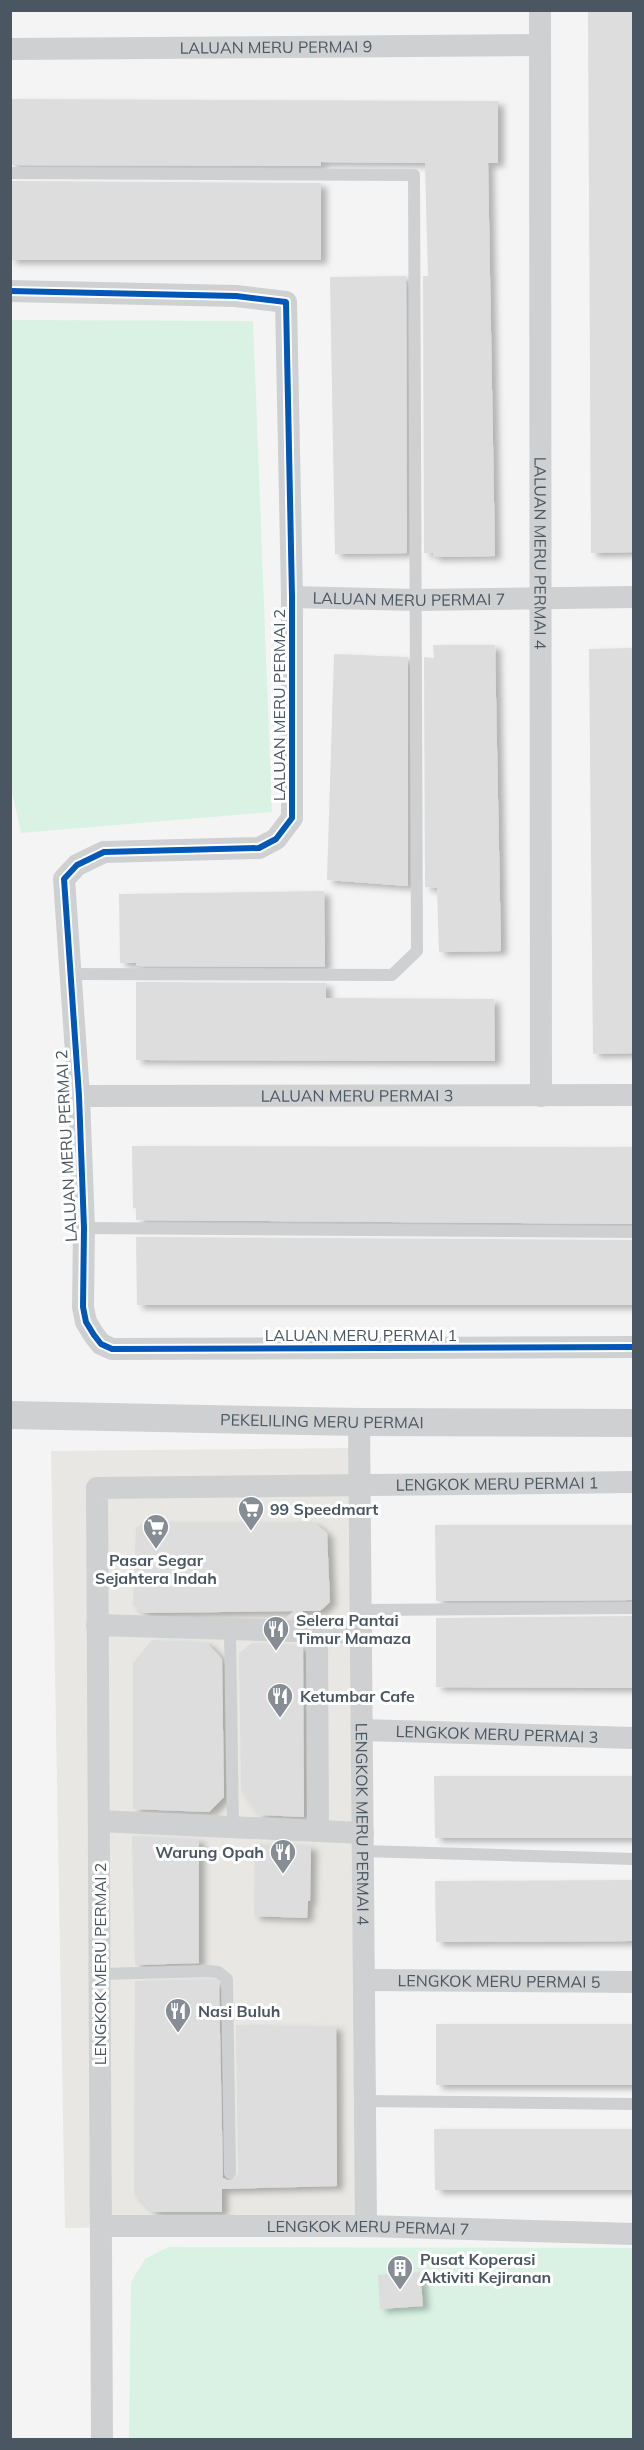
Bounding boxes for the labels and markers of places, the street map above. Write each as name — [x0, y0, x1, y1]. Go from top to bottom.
supermarket icon: 99 Speedmart — [236, 1494, 266, 1532]
place label: 99 Speedmart — [270, 1499, 378, 1519]
supermarket icon: Pasar Segar Sejahtera Indah — [141, 1512, 171, 1550]
place label: Pasar Segar Sejahtera Indah — [95, 1550, 217, 1588]
place label: Selera Pantai Timur Mamaza — [296, 1610, 411, 1648]
restaurant icon: Selera Pantai Timur Mamaza — [261, 1614, 291, 1652]
restaurant icon: Ketumbar Cafe — [265, 1681, 295, 1719]
place label: Ketumbar Cafe — [300, 1686, 415, 1706]
restaurant icon: Warung Opah — [268, 1837, 298, 1875]
place label: Warung Opah — [155, 1842, 264, 1862]
restaurant icon: Nasi Buluh — [163, 1996, 193, 2034]
place label: Nasi Buluh — [198, 2001, 281, 2021]
place label: Pusat Koperasi Aktiviti Kejiranan — [420, 2249, 551, 2287]
building icon: Pusat Koperasi Aktiviti Kejiranan — [385, 2253, 415, 2291]

